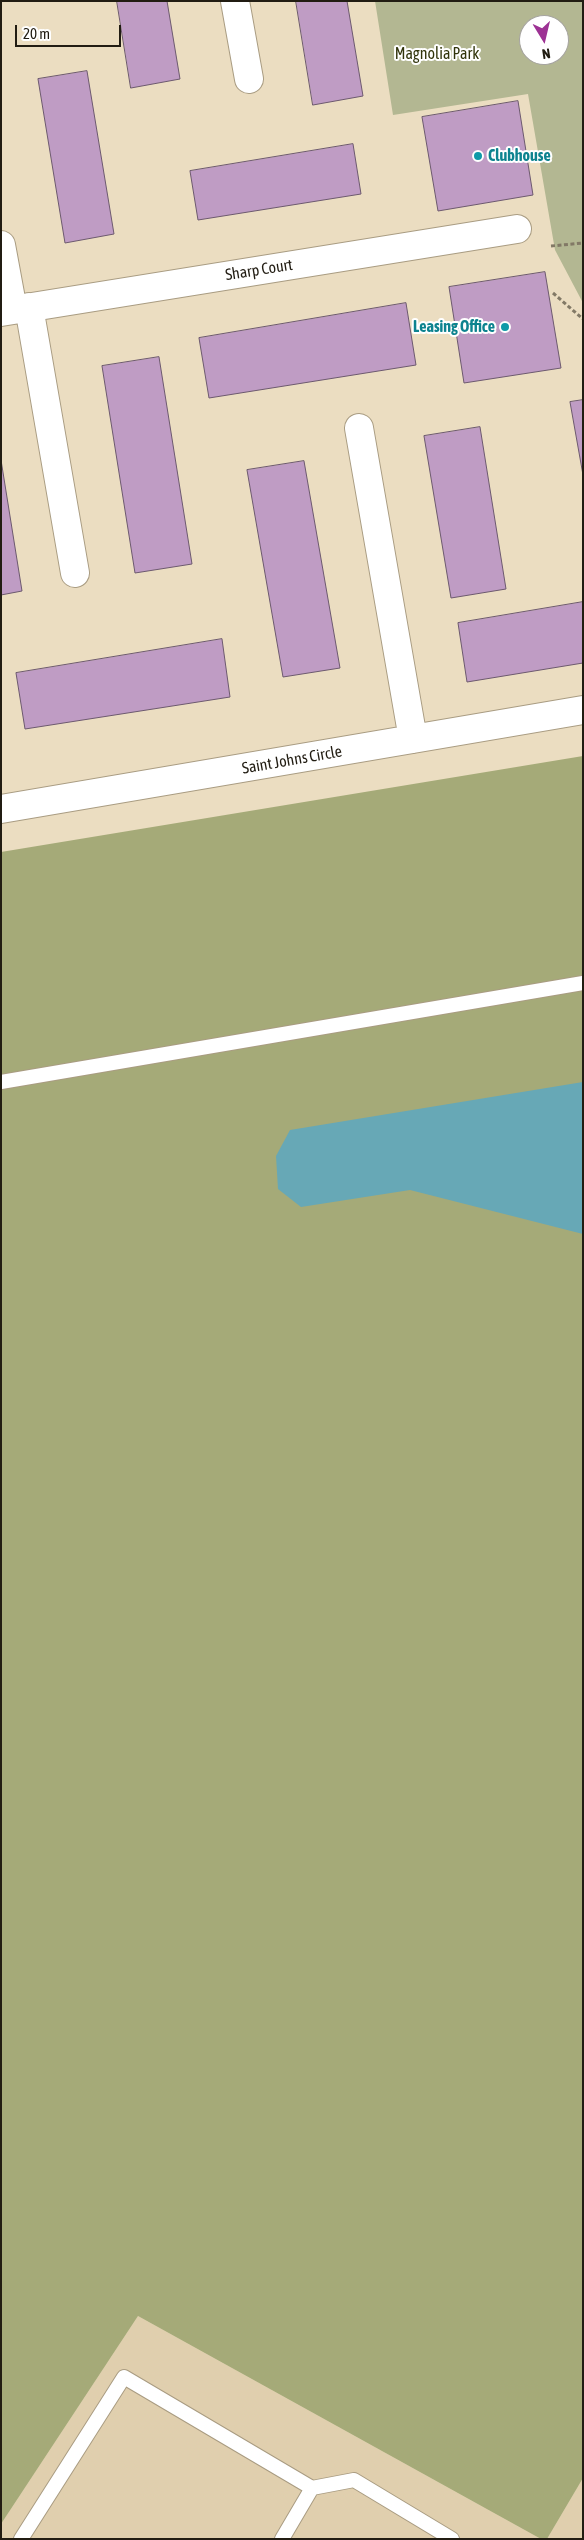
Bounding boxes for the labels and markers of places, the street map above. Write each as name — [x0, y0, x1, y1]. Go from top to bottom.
place label: Clubhouse — [488, 146, 551, 166]
marker: Clubhouse — [472, 150, 484, 162]
place label: Leasing Office — [413, 317, 495, 337]
marker: Leasing Office — [499, 321, 511, 333]

